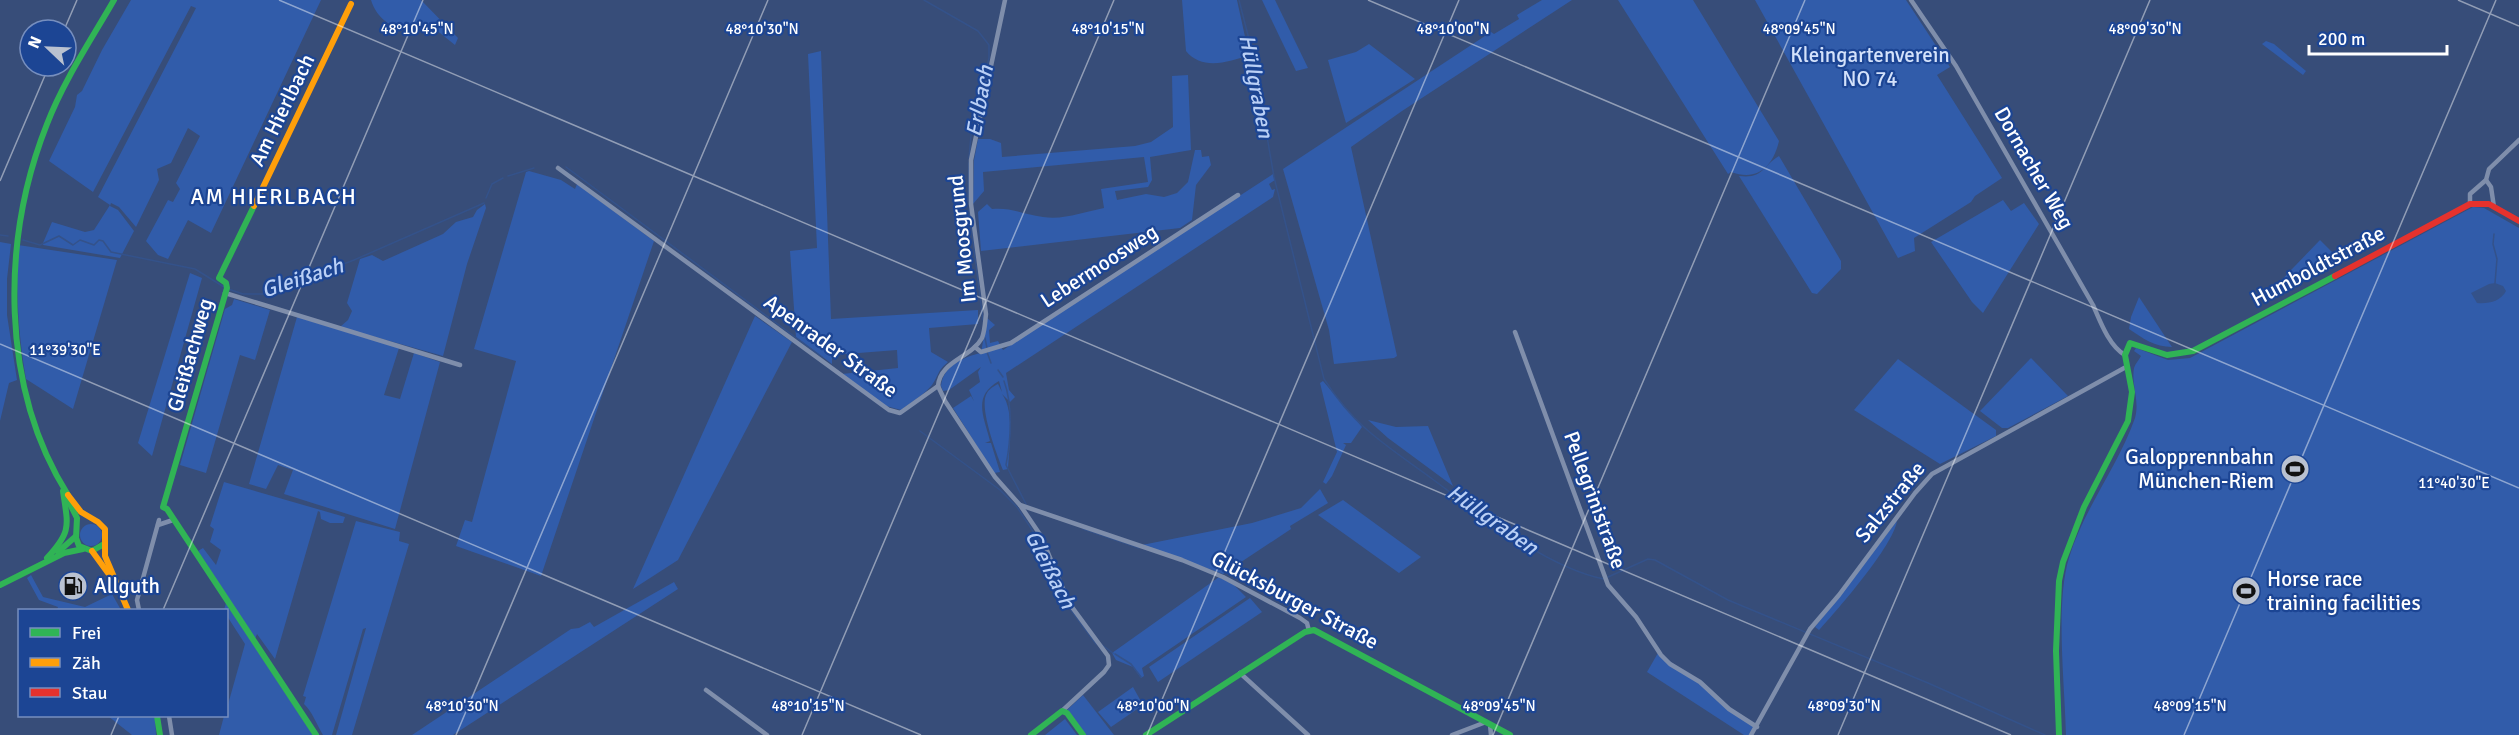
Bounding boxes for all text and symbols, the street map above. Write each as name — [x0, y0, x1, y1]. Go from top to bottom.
north arrow — [18, 18, 78, 78]
scale bar — [2309, 18, 2447, 56]
text: 48°10'45"N — [380, 20, 454, 38]
text: 48°10'30"N — [725, 20, 799, 38]
text: 48°10'15"N — [1071, 20, 1145, 38]
text: 48°10'00"N — [1416, 20, 1490, 38]
text: 48°09'45"N — [1762, 20, 1836, 38]
text: 48°09'30"N — [2108, 20, 2182, 38]
text: 200 m — [2318, 28, 2365, 50]
water label: Hüllgraben — [1233, 32, 1280, 141]
text: N — [24, 33, 46, 52]
park label: Kleingartenverein NO 74 — [1790, 42, 1950, 92]
street label: Am Hierlbach — [244, 50, 320, 170]
water label: Erlbach — [960, 62, 999, 139]
street label: Dornacher Weg — [1988, 102, 2080, 234]
street label: Im Moosgrund — [942, 174, 982, 304]
district label: AM HIERLBACH — [191, 183, 357, 210]
street label: Lebermoosweg — [1036, 218, 1162, 314]
street label: Humboldtstraße — [2247, 220, 2389, 312]
water label: Gleißach — [258, 251, 347, 303]
street label: Apenrader Straße — [759, 289, 903, 403]
street label: Gleißachweg — [161, 295, 219, 415]
text: 11°39'30"E — [29, 341, 101, 359]
street label: Pellegrinistraße — [1558, 428, 1632, 572]
place label: Galopprennbahn München-Riem — [2125, 444, 2274, 494]
sports icon: Galopprennbahn München-Riem — [2279, 453, 2311, 485]
street label: Salzstraße — [1849, 456, 1931, 548]
text: 11°40'30"E — [2418, 474, 2490, 492]
water label: Hüllgraben — [1442, 478, 1544, 561]
water label: Gleißach — [1019, 525, 1082, 614]
street label: Glücksburger Straße — [1207, 545, 1383, 655]
place label: Horse race training facilities — [2267, 566, 2421, 616]
fuel station icon: Allguth — [57, 570, 89, 602]
place label: Allguth — [94, 573, 160, 599]
sports icon: Horse race training facilities — [2230, 575, 2262, 607]
legend — [18, 609, 228, 717]
text: Frei — [72, 622, 101, 644]
text: Zäh — [72, 652, 101, 674]
text: Stau — [72, 682, 107, 704]
text: 48°10'30"N — [425, 697, 499, 715]
text: 48°10'15"N — [771, 697, 845, 715]
text: 48°10'00"N — [1116, 697, 1190, 715]
text: 48°09'45"N — [1462, 697, 1536, 715]
text: 48°09'30"N — [1807, 697, 1881, 715]
text: 48°09'15"N — [2153, 697, 2227, 715]

